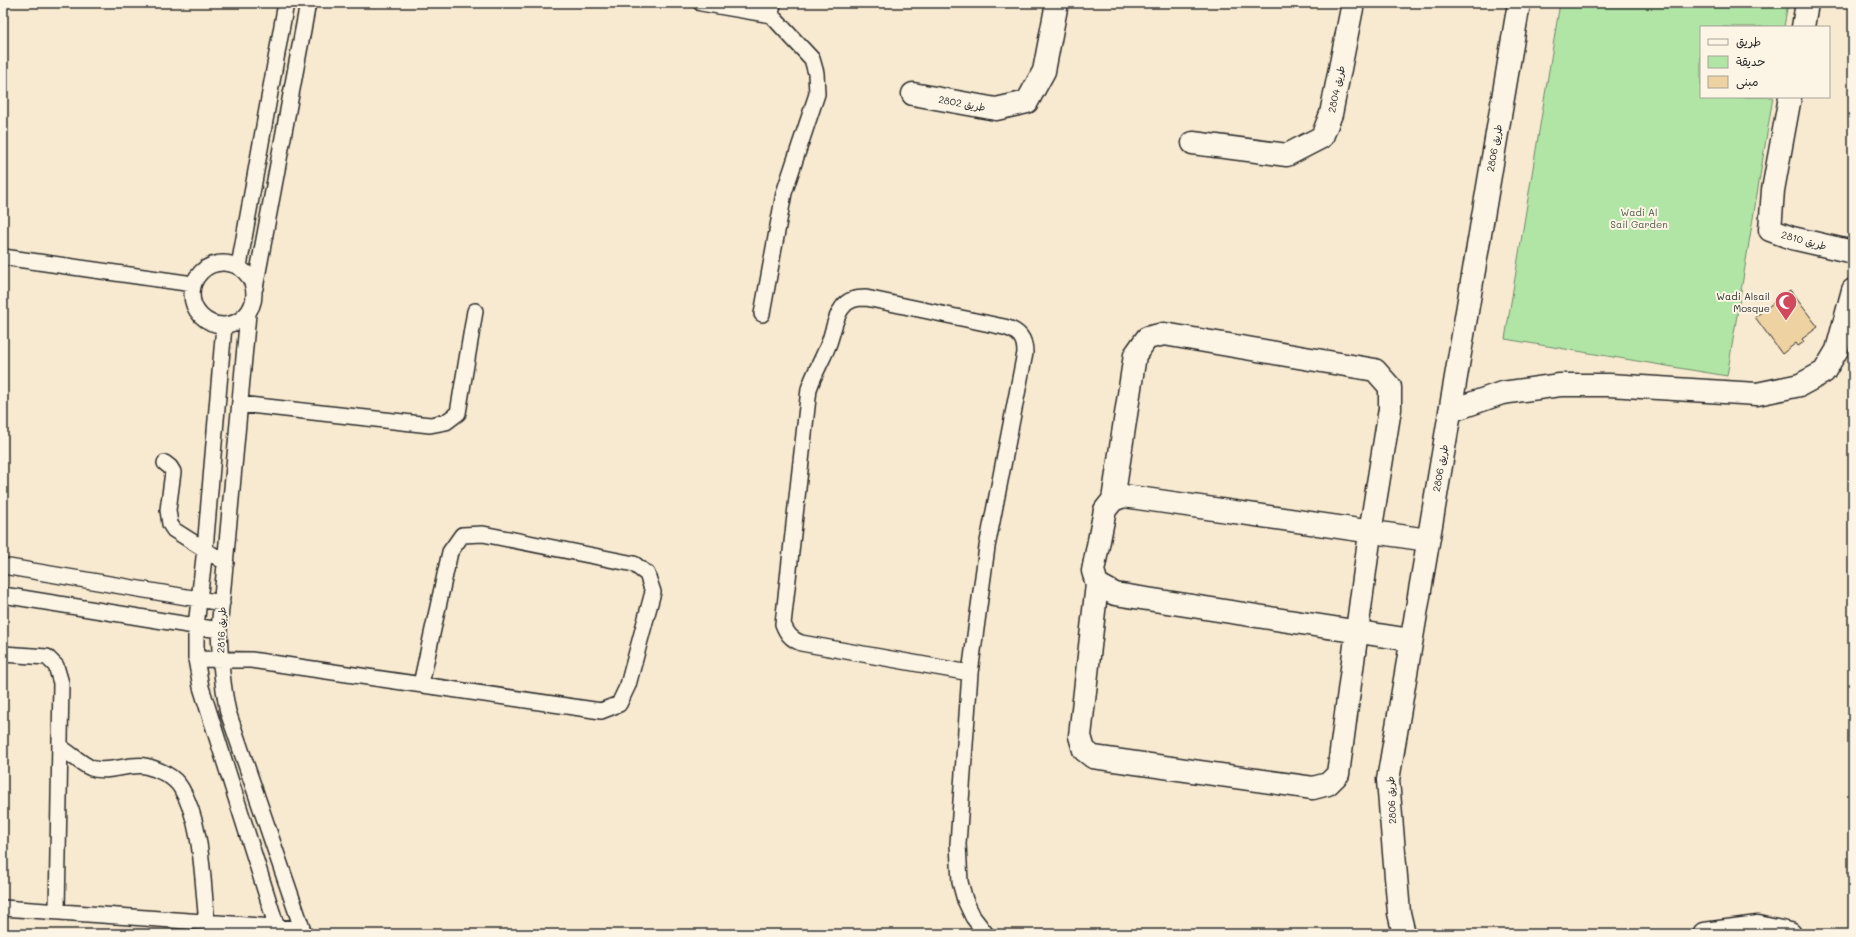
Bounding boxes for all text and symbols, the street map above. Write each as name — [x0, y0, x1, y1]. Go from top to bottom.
legend — [1700, 26, 1830, 98]
text: طريق — [1736, 33, 1761, 49]
text: حديقة — [1736, 53, 1765, 69]
street label: طريق 2804 — [1324, 64, 1348, 114]
text: مبنى — [1736, 73, 1759, 90]
street label: طريق 2802 — [937, 92, 987, 114]
street label: طريق 2806 — [1483, 123, 1505, 173]
park label: Wadi Al Sail Garden — [1610, 205, 1668, 231]
street label: طريق 2810 — [1780, 227, 1828, 253]
place label: Wadi Alsail Mosque — [1716, 289, 1770, 315]
mosque icon: Wadi Alsail Mosque — [1773, 289, 1799, 322]
street label: طريق 2806 — [1429, 443, 1451, 493]
street label: طريق 2816 — [213, 607, 229, 653]
street label: طريق 2806 — [1383, 776, 1399, 824]

